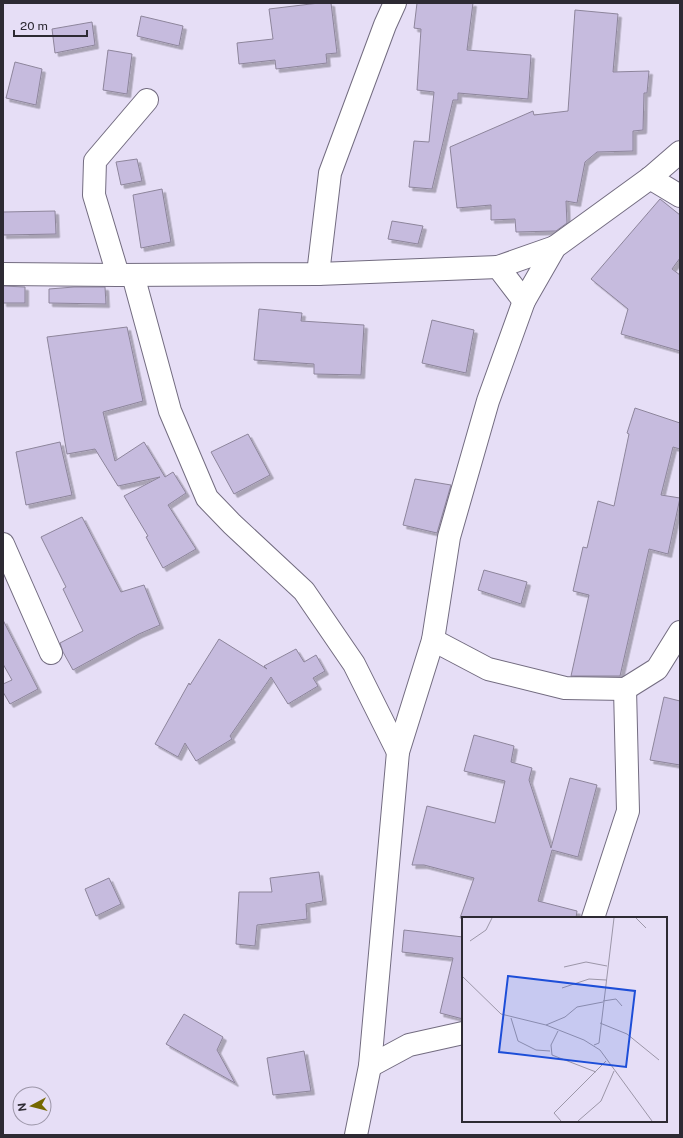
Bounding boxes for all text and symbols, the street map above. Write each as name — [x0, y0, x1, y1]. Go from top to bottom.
scale bar — [14, 12, 87, 38]
text: 20 m — [20, 19, 48, 33]
inset map — [462, 917, 667, 1122]
north arrow — [12, 1086, 52, 1126]
text: N — [16, 1102, 29, 1112]

